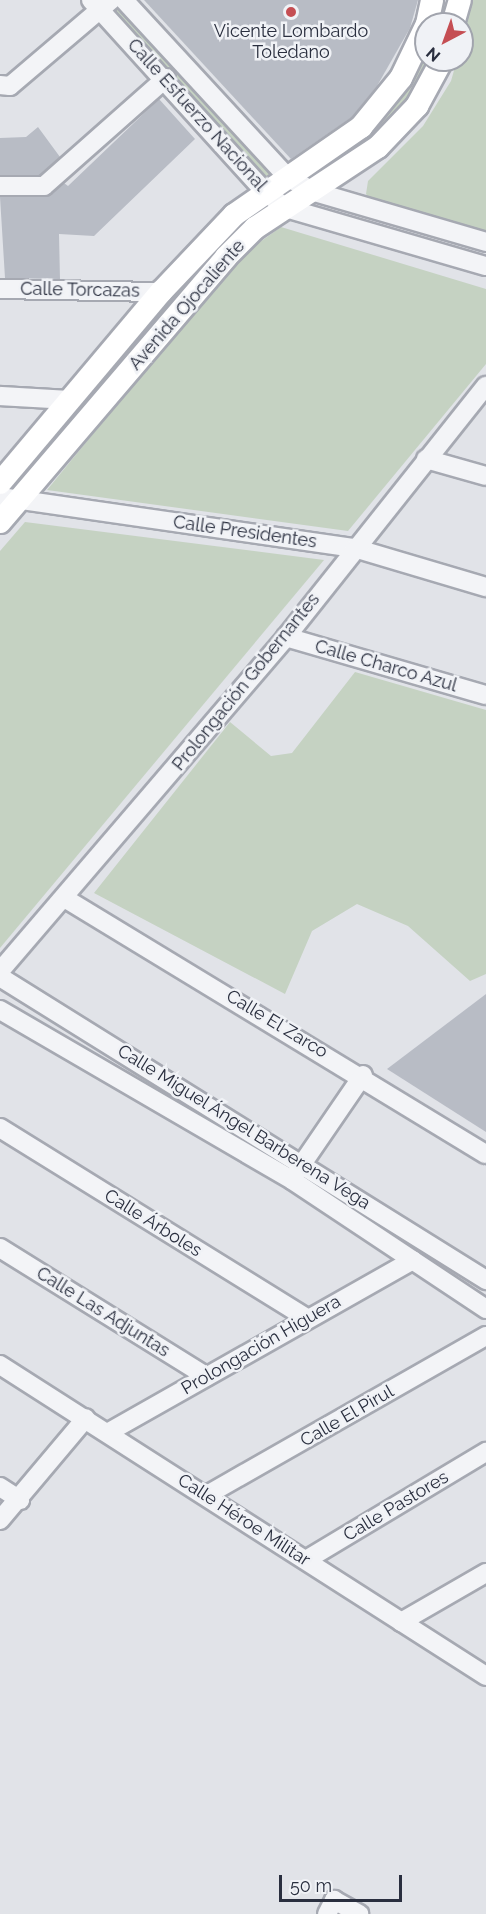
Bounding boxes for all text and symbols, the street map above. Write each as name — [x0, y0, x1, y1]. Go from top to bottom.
marker: Vicente Lombardo Toledano — [284, 5, 298, 19]
north arrow — [414, 12, 474, 72]
place label: Vicente Lombardo Toledano — [214, 21, 368, 63]
street label: Calle Esfuerzo Nacional — [123, 34, 271, 196]
text: N — [422, 43, 444, 66]
street label: Avenida Ojocaliente — [125, 235, 249, 375]
street label: Calle Torcazas — [20, 278, 140, 302]
street label: Calle Presidentes — [172, 511, 318, 553]
street label: Prolongación Gobernantes — [168, 589, 324, 775]
street label: Calle Charco Azul — [312, 635, 460, 697]
street label: Calle El Zarco — [222, 985, 332, 1063]
street label: Calle Miguel Ángel Barberena Vega — [113, 1039, 375, 1215]
street label: Calle Árboles — [100, 1184, 206, 1262]
street label: Calle Las Adjuntas — [32, 1262, 174, 1362]
street label: Prolongación Higuera — [178, 1291, 344, 1399]
street label: Calle El Pirul — [296, 1381, 398, 1451]
street label: Calle Pastores — [340, 1466, 452, 1546]
street label: Calle Héroe Militar — [174, 1469, 314, 1571]
scale bar — [282, 1863, 405, 1901]
text: 50 m — [290, 1875, 332, 1896]

